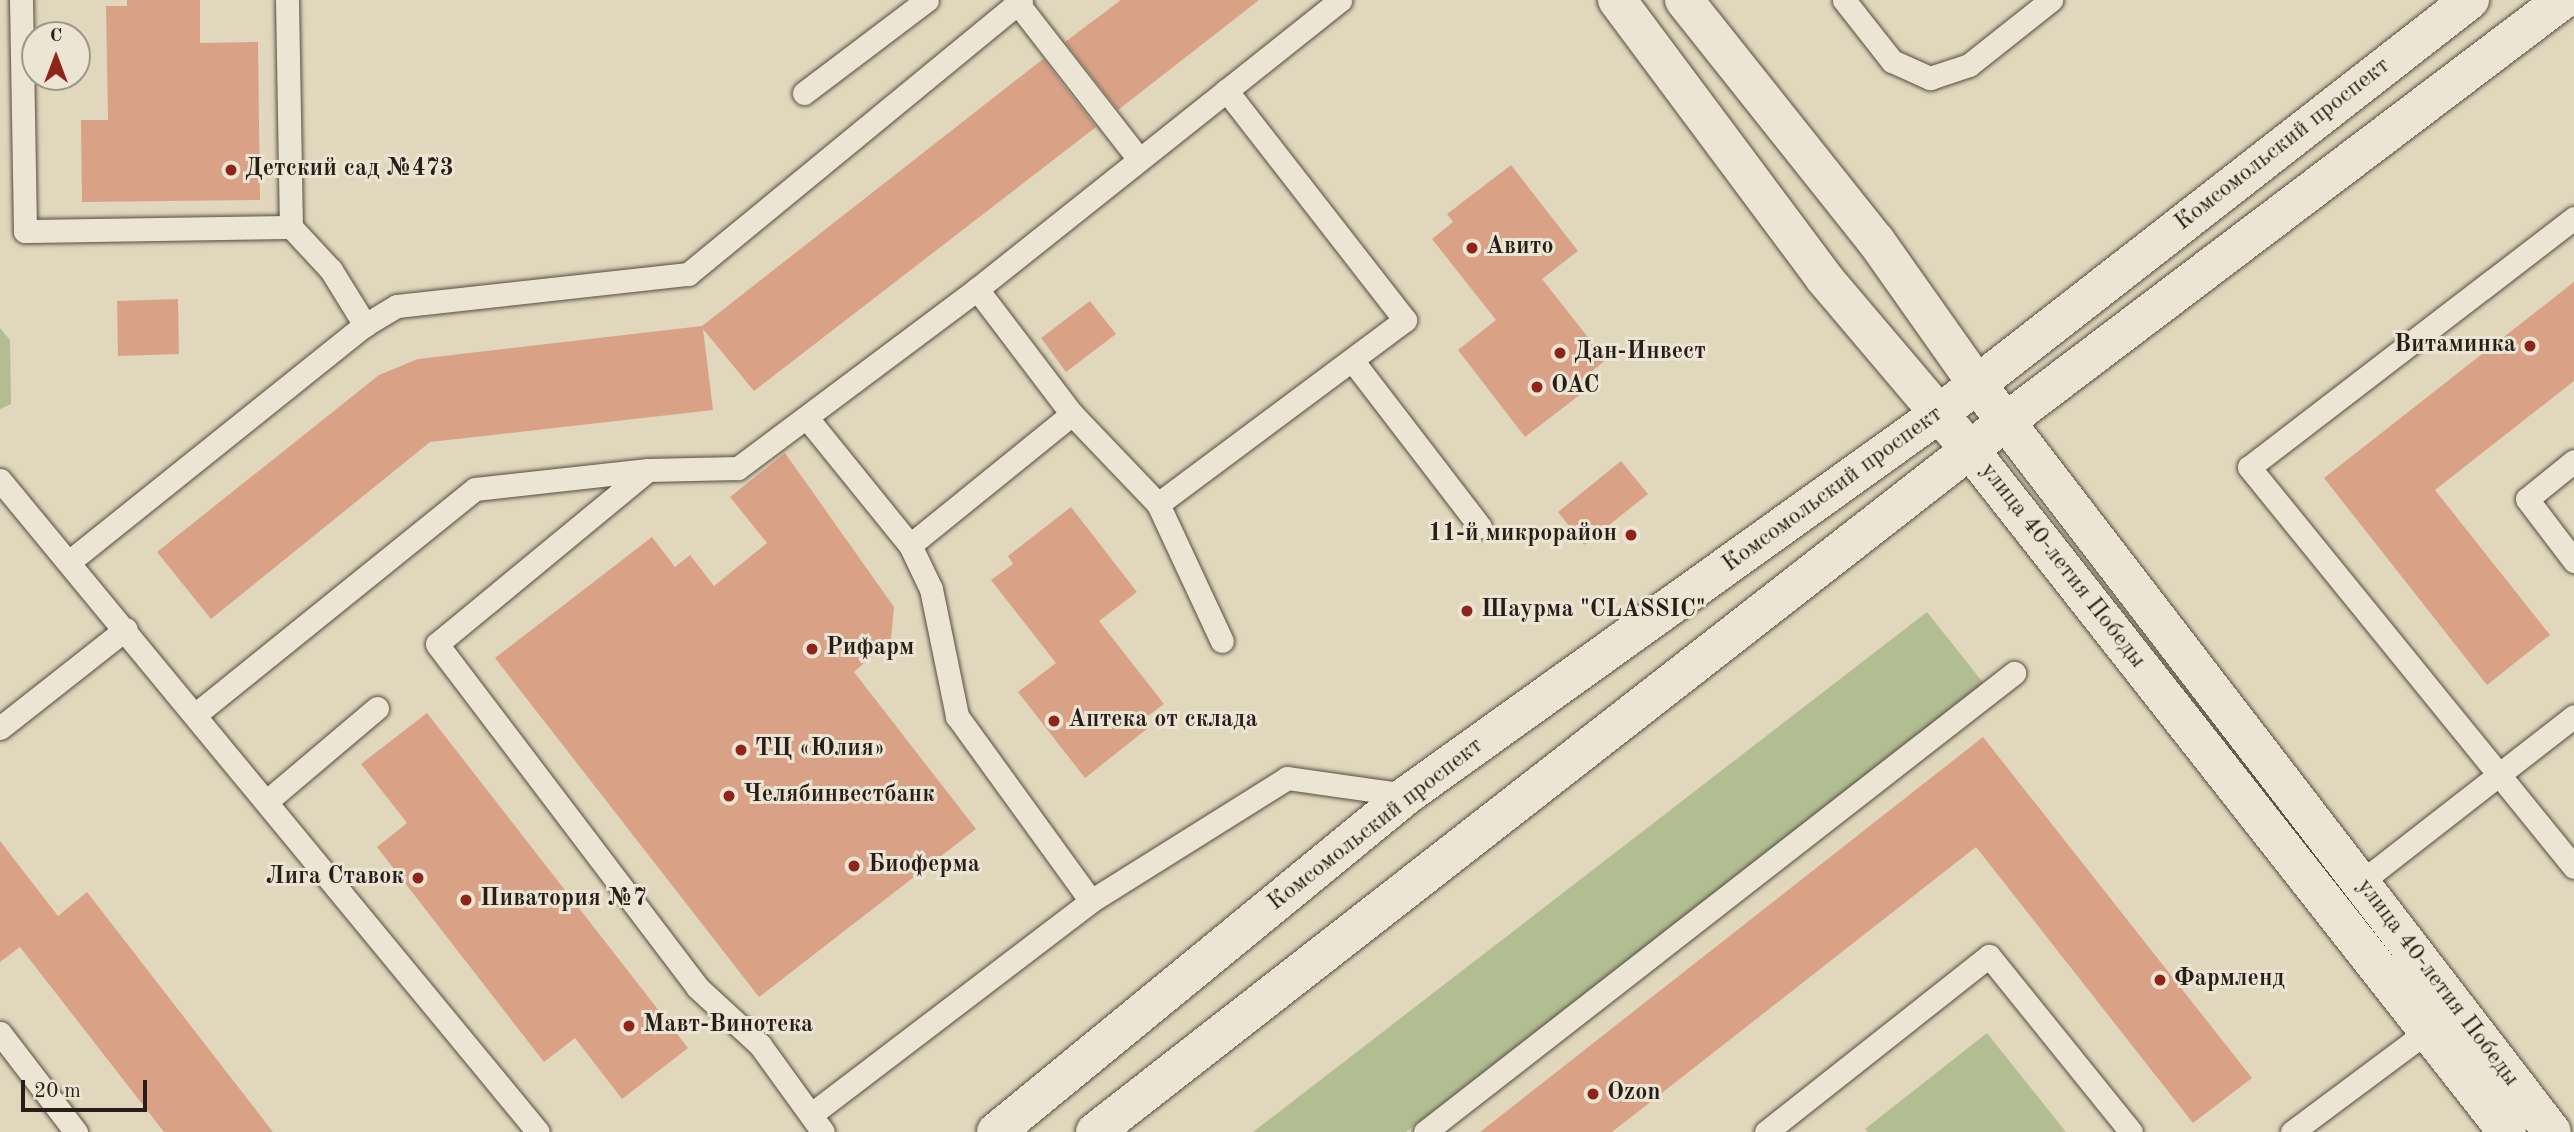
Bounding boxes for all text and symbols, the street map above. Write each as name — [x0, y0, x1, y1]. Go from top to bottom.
north arrow — [21, 21, 91, 91]
text: С — [50, 27, 62, 46]
street label: Комсомольский проспект — [2170, 52, 2396, 238]
place label: Детский сад №473 — [245, 156, 454, 184]
marker: Детский сад №473 — [223, 162, 239, 178]
place label: Авито — [1486, 234, 1554, 262]
marker: Авито — [1464, 240, 1480, 256]
place label: Витаминка — [2394, 332, 2516, 360]
marker: Витаминка — [2522, 338, 2538, 354]
place label: Дан-Инвест — [1574, 339, 1706, 367]
marker: Дан-Инвест — [1552, 345, 1568, 361]
place label: ОАС — [1551, 373, 1599, 401]
marker: ОАС — [1529, 379, 1545, 395]
street label: Комсомольский проспект — [1717, 400, 1949, 580]
street label: улица 40-летия Победы — [1973, 458, 2151, 674]
place label: 11-й микрорайон — [1428, 521, 1617, 549]
marker: 11-й микрорайон — [1623, 527, 1639, 543]
place label: Шаурма "CLASSIC" — [1481, 597, 1705, 625]
marker: Шаурма "CLASSIC" — [1459, 603, 1475, 619]
place label: Рифарм — [826, 635, 914, 663]
marker: Рифарм — [804, 641, 820, 657]
place label: Аптека от склада — [1068, 707, 1258, 735]
marker: Аптека от склада — [1046, 713, 1062, 729]
street label: Комсомольский проспект — [1263, 732, 1489, 918]
place label: ТЦ «Юлия» — [755, 736, 885, 764]
marker: ТЦ «Юлия» — [733, 742, 749, 758]
place label: Челябинвестбанк — [743, 782, 935, 810]
marker: Челябинвестбанк — [721, 788, 737, 804]
place label: Биоферма — [868, 852, 980, 880]
marker: Биоферма — [846, 858, 862, 874]
place label: Лига Ставок — [266, 864, 404, 892]
marker: Лига Ставок — [410, 870, 426, 886]
street label: улица 40-летия Победы — [2349, 873, 2525, 1093]
place label: Пиватория №7 — [480, 886, 647, 914]
marker: Пиватория №7 — [458, 892, 474, 908]
place label: Фармленд — [2174, 966, 2285, 994]
marker: Фармленд — [2152, 972, 2168, 988]
place label: Мавт-Винотека — [643, 1012, 813, 1040]
marker: Мавт-Винотека — [621, 1018, 637, 1034]
scale bar — [24, 1066, 150, 1110]
place label: Ozon — [1607, 1080, 1661, 1108]
text: 20 m — [34, 1081, 81, 1102]
marker: Ozon — [1585, 1086, 1601, 1102]

